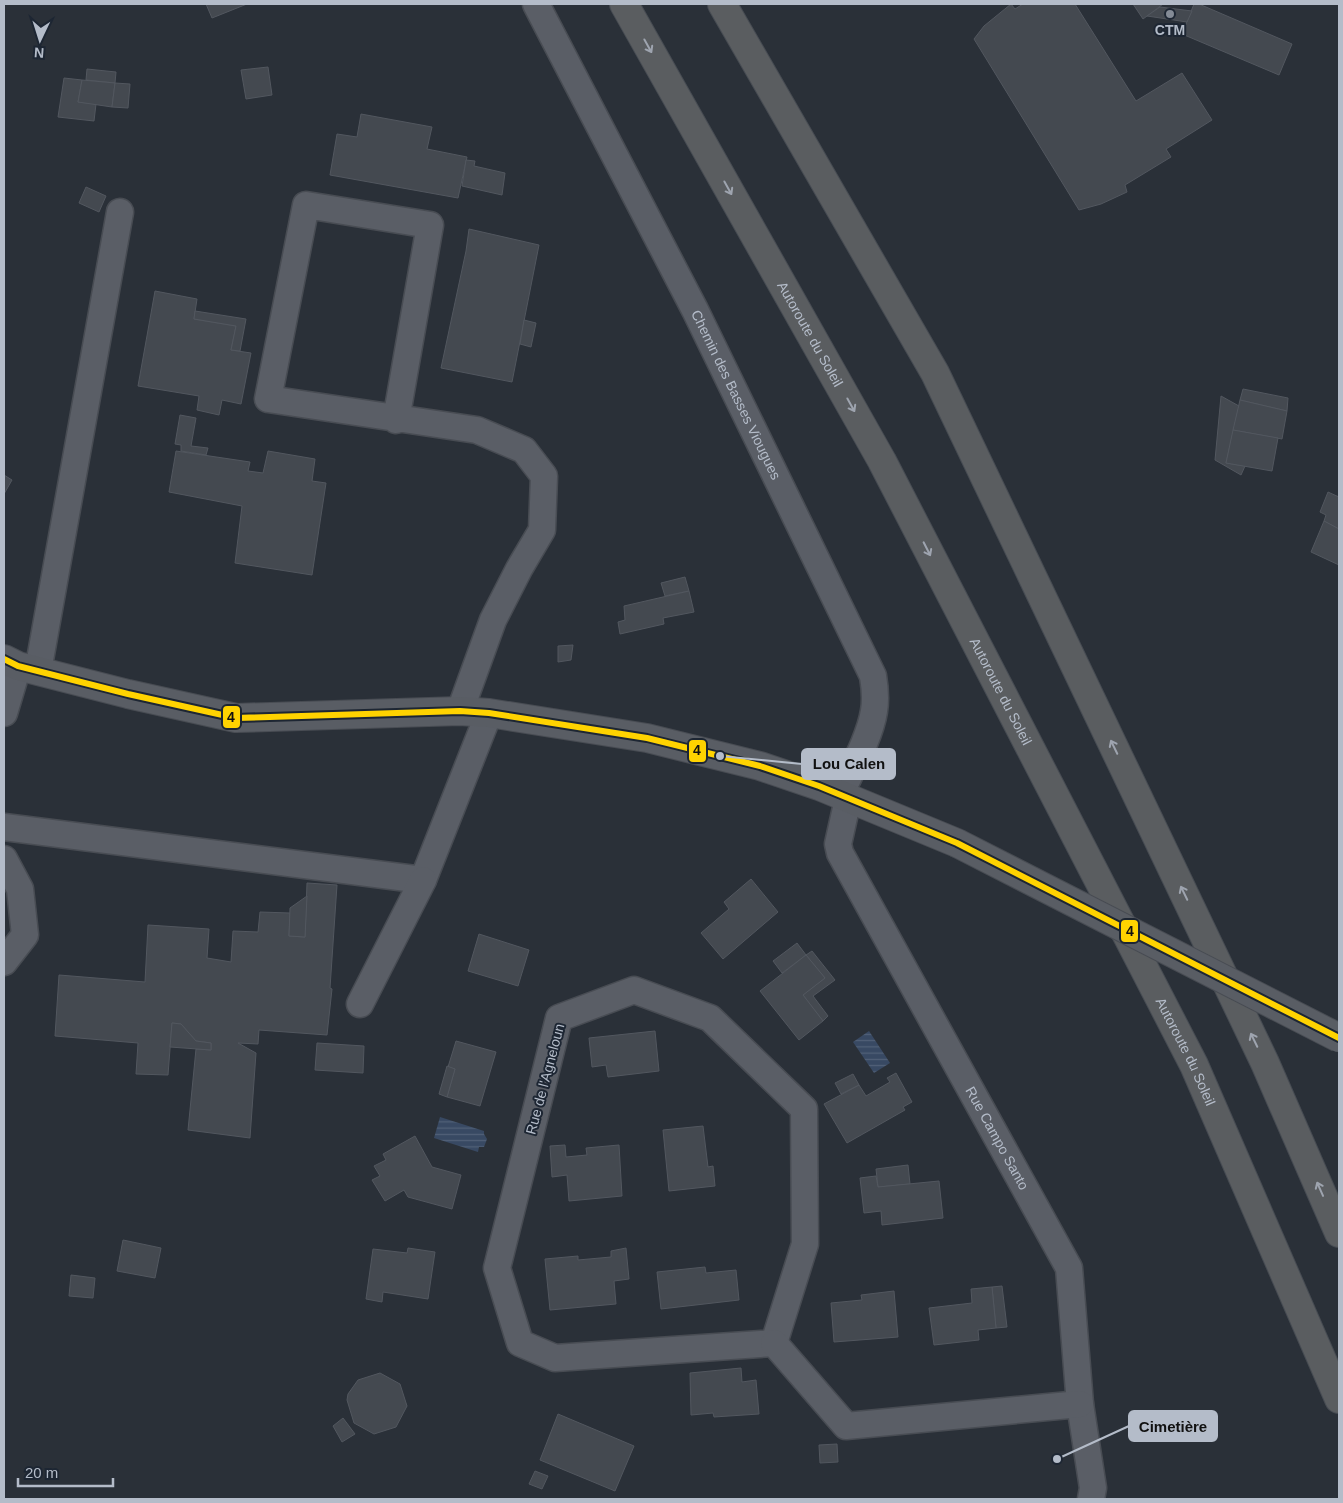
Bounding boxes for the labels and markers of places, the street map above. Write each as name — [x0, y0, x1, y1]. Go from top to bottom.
marker: CTM — [1164, 8, 1176, 20]
place label: CTM — [1155, 22, 1185, 38]
callout: Lou Calen — [802, 749, 895, 779]
callout: Cimetière — [1129, 1411, 1217, 1441]

